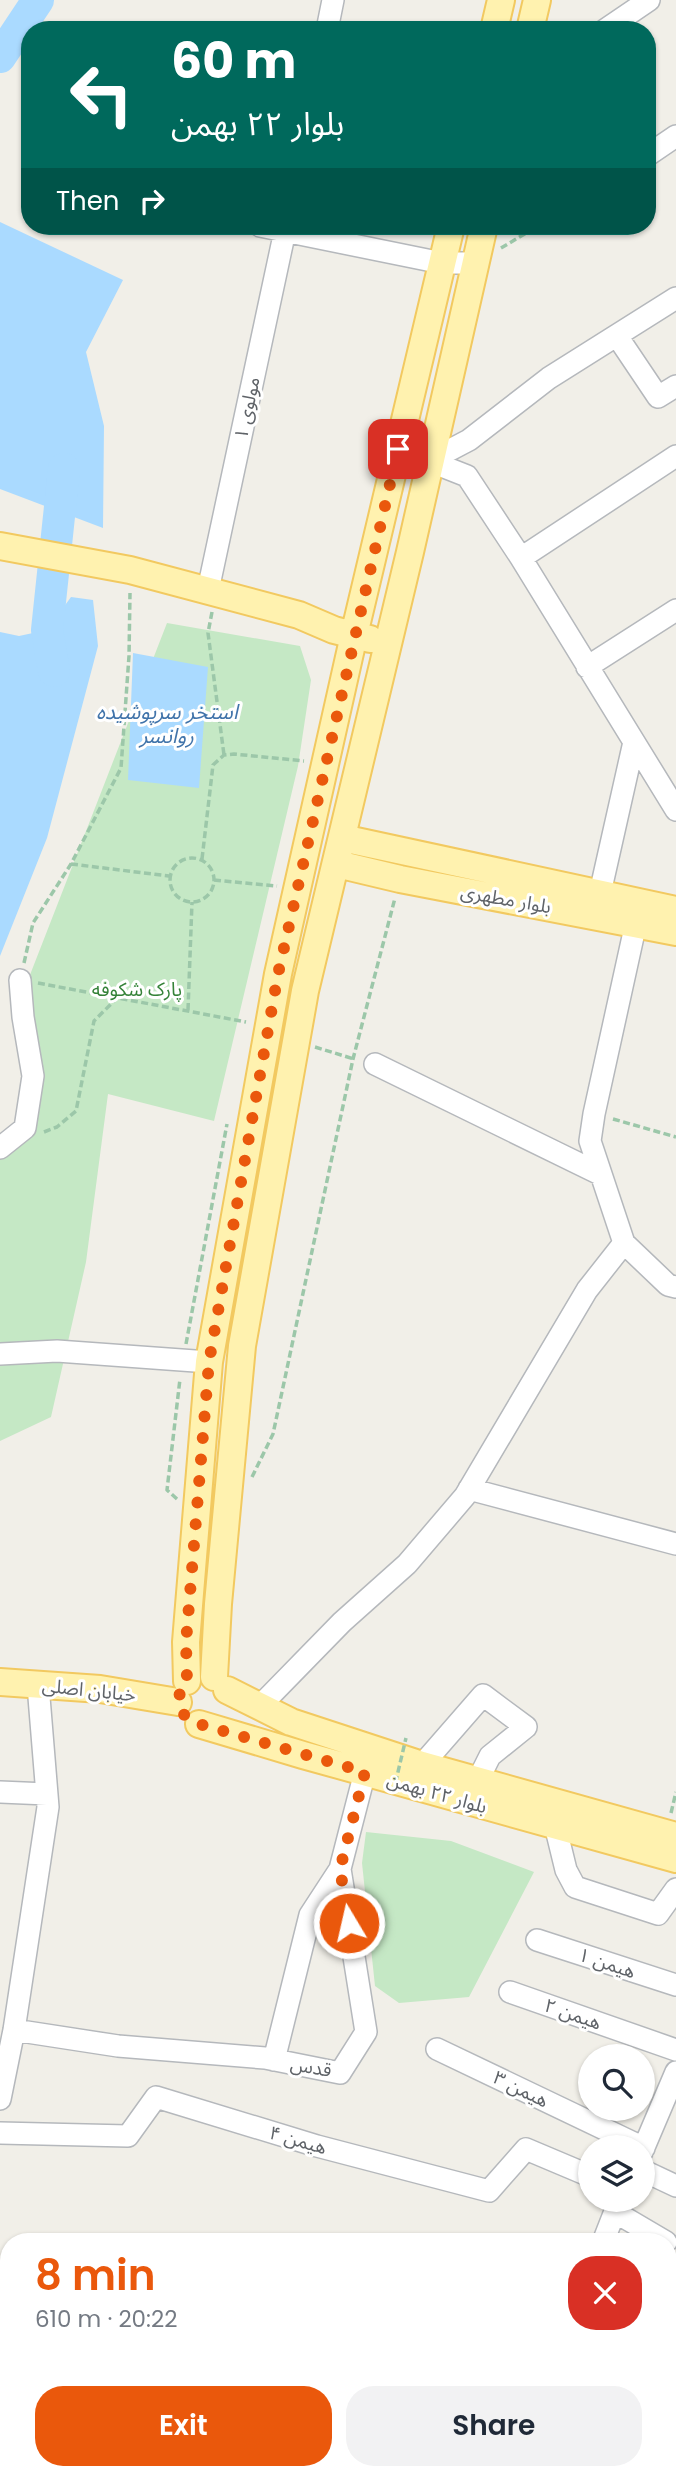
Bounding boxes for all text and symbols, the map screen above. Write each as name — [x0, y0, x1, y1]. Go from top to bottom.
text: 60 m — [171, 27, 296, 95]
icon: left — [56, 49, 147, 140]
text: بلوار ۲۲ بهمن — [171, 101, 344, 146]
icon: right — [133, 182, 171, 220]
text: Then — [56, 183, 119, 219]
street label: مولوی ۱ — [227, 374, 267, 442]
pin — [368, 419, 428, 479]
icon: arrive — [379, 430, 417, 468]
water label: استخر سرپوشیده روانسر — [96, 697, 240, 750]
street label: بلوار مطهری — [459, 878, 553, 920]
park label: پارک شکوفه — [92, 976, 182, 1003]
street label: خیابان اصلی — [41, 1672, 137, 1708]
street label: بلوار ۲۲ بهمن — [384, 1766, 490, 1820]
position arrow — [312, 1886, 386, 1960]
street label: هیمن ۱ — [575, 1941, 639, 1985]
street label: هیمن ۲ — [541, 1992, 605, 2036]
map controls — [578, 2044, 655, 2212]
button: search — [578, 2044, 655, 2121]
street label: قدس — [288, 2050, 334, 2084]
street label: هیمن ۳ — [489, 2064, 553, 2114]
street label: هیمن ۴ — [266, 2119, 330, 2161]
button: layers — [578, 2135, 655, 2212]
text: 8 min — [35, 2246, 155, 2305]
button: close — [568, 2256, 642, 2330]
text: 610 m · 20:22 — [35, 2303, 177, 2335]
button: Exit — [35, 2386, 332, 2466]
button: Share — [346, 2386, 642, 2466]

